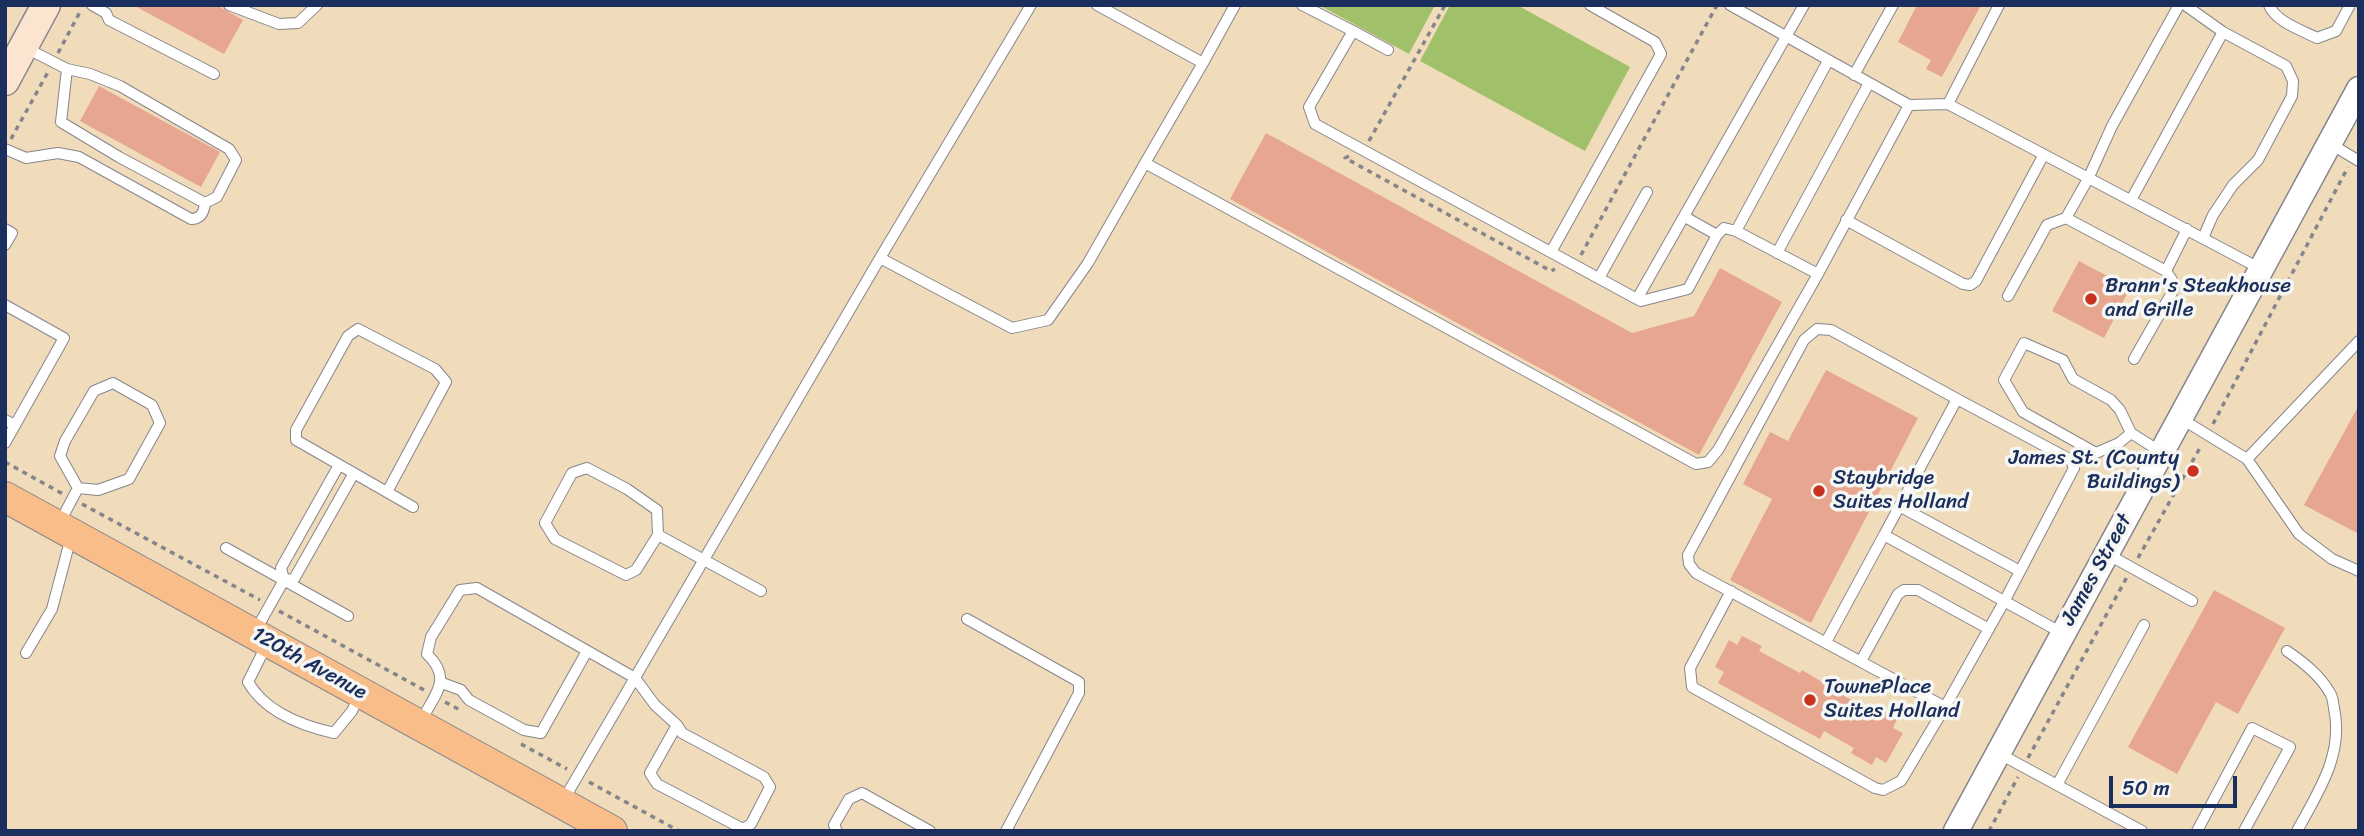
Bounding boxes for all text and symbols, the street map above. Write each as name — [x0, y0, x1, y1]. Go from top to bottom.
place label: Brann's Steakhouse and Grille — [2105, 274, 2291, 324]
marker: Brann's Steakhouse and Grille — [2083, 291, 2099, 307]
place label: James St. (County Buildings) — [2009, 446, 2179, 496]
marker: James St. (County Buildings) — [2185, 463, 2201, 479]
place label: Staybridge Suites Holland — [1833, 466, 1968, 516]
marker: Staybridge Suites Holland — [1811, 483, 1827, 499]
street label: James Street — [2056, 510, 2138, 630]
street label: 120th Avenue — [247, 622, 371, 706]
place label: TownePlace Suites Holland — [1824, 675, 1959, 725]
marker: TownePlace Suites Holland — [1802, 692, 1818, 708]
scale bar — [2112, 762, 2240, 806]
text: 50 m — [2122, 769, 2170, 807]

